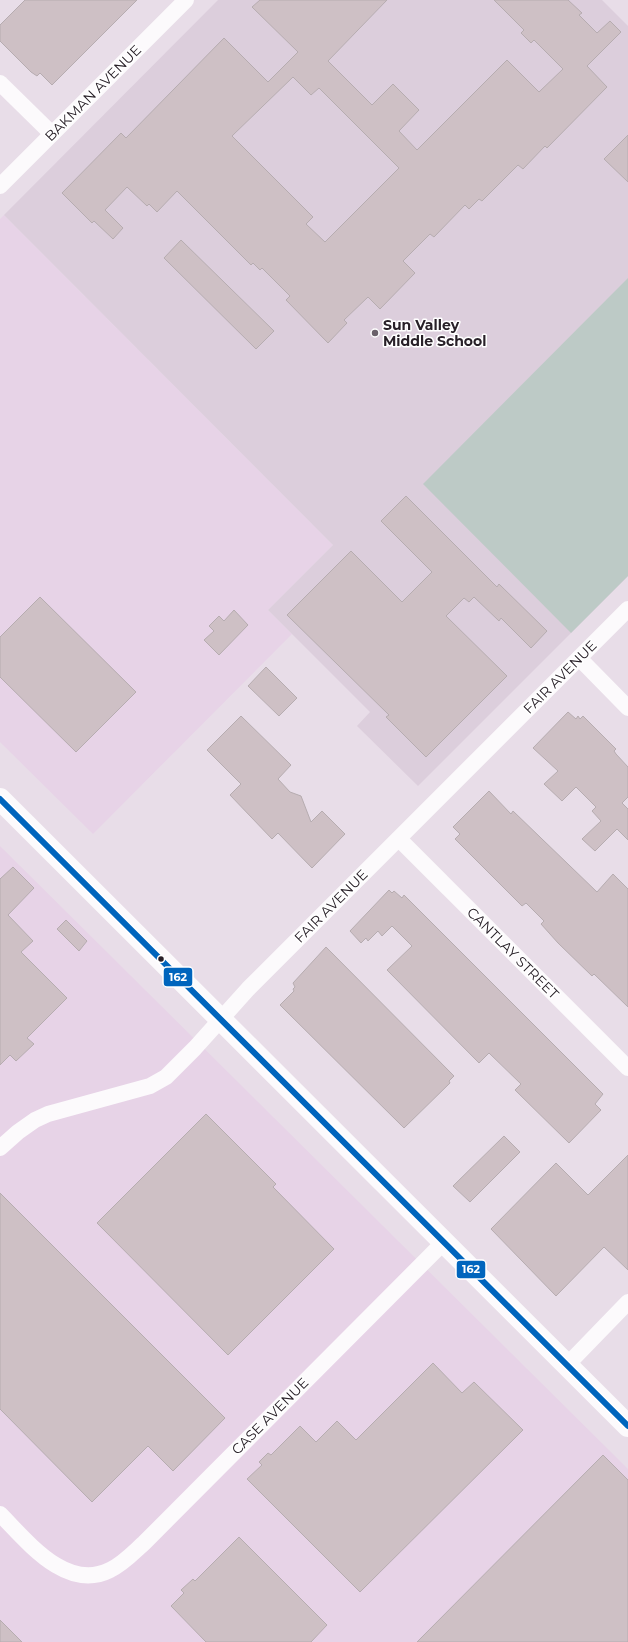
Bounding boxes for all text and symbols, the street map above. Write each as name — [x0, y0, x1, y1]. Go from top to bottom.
street label: BAKMAN AVENUE — [41, 41, 145, 145]
place label: Sun Valley Middle School — [383, 316, 486, 350]
marker: Sun Valley Middle School — [370, 328, 380, 338]
street label: FAIR AVENUE — [519, 636, 601, 718]
street label: FAIR AVENUE — [290, 865, 372, 947]
street label: CANTLAY STREET — [463, 903, 563, 1003]
unlabelled marker — [156, 954, 166, 964]
line badge: 162 — [163, 967, 193, 987]
text: 162 — [169, 970, 187, 984]
line badge: 162 — [456, 1260, 486, 1279]
text: 162 — [462, 1262, 480, 1276]
street label: CASE AVENUE — [228, 1374, 312, 1458]

